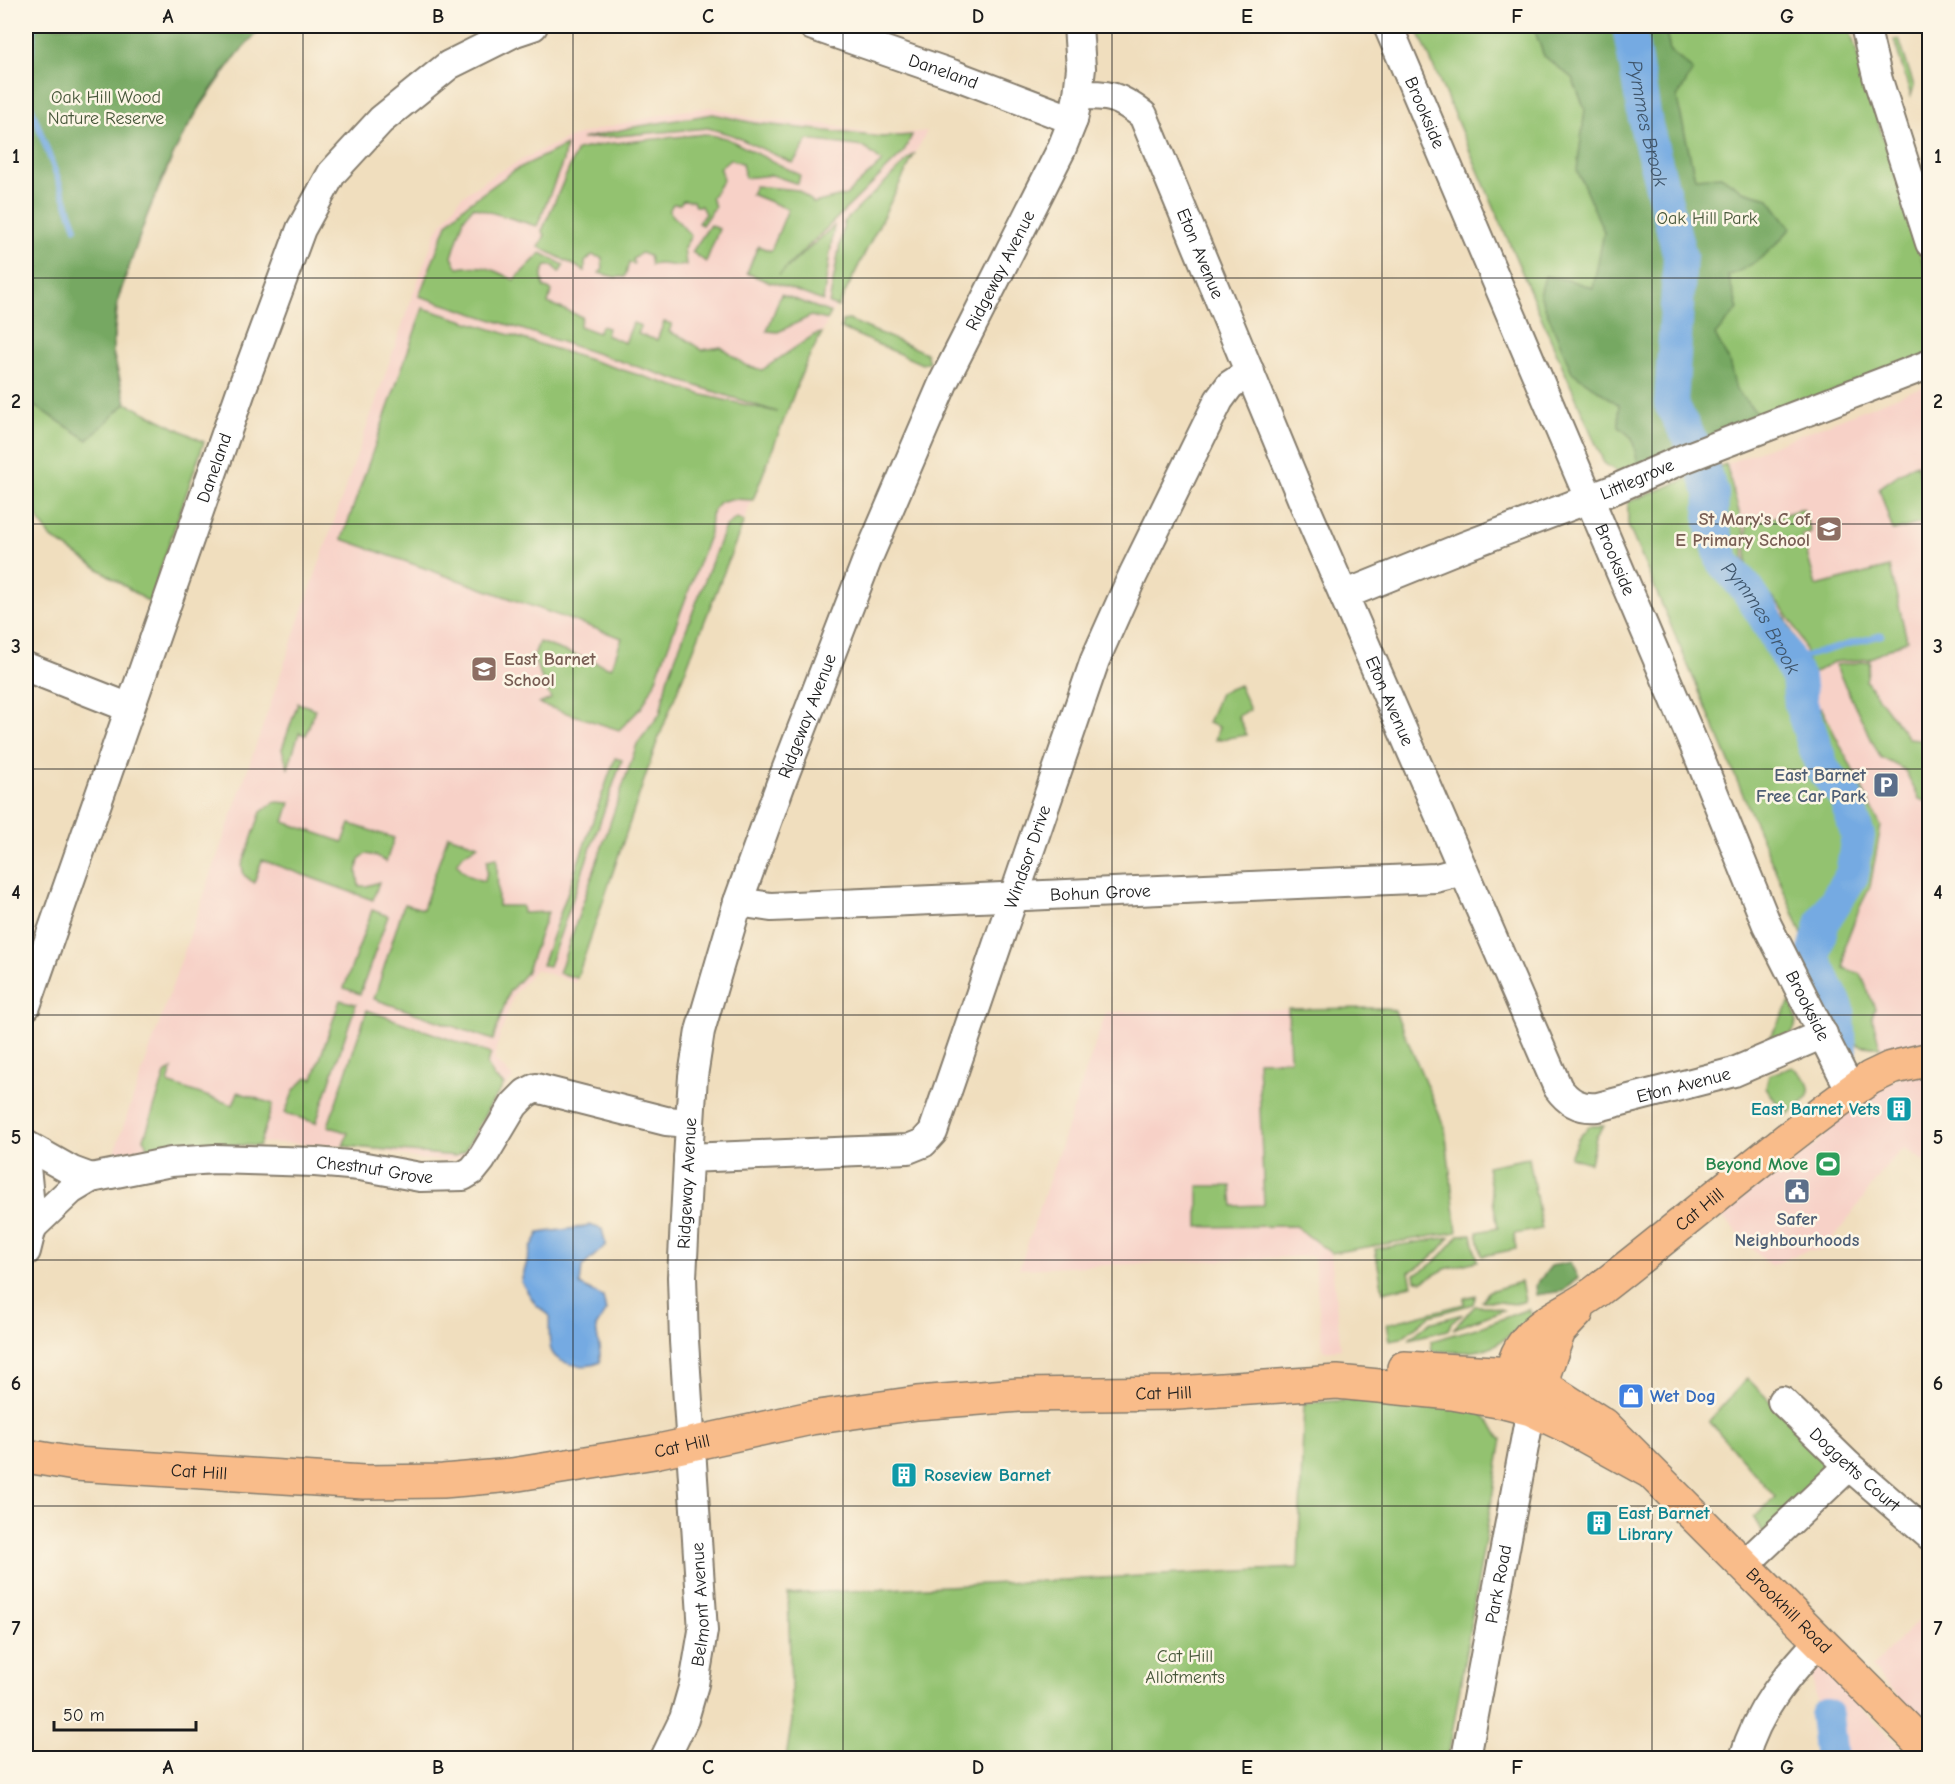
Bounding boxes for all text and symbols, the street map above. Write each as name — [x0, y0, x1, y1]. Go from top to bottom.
text: A — [162, 5, 174, 28]
text: B — [432, 5, 444, 28]
text: C — [702, 5, 714, 28]
text: D — [972, 5, 984, 28]
text: E — [1241, 5, 1253, 28]
text: F — [1511, 5, 1523, 28]
text: G — [1780, 5, 1794, 28]
street label: Daneland — [906, 49, 981, 93]
water label: Pymmes Brook — [1624, 58, 1673, 189]
street label: Brookside — [1400, 73, 1449, 152]
park label: Oak Hill Wood Nature Reserve — [48, 87, 164, 129]
text: 1 — [12, 145, 20, 168]
text: 1 — [1934, 145, 1942, 168]
street label: Eton Avenue — [1172, 205, 1228, 302]
street label: Ridgeway Avenue — [961, 207, 1039, 334]
park label: Oak Hill Park — [1656, 208, 1758, 229]
text: 2 — [11, 390, 21, 413]
text: 2 — [1933, 390, 1943, 413]
street label: Daneland — [192, 430, 236, 506]
street label: Littlegrove — [1597, 454, 1677, 504]
place label: St Mary's C of E Primary School — [1675, 509, 1811, 551]
school or university icon: St Mary's C of E Primary School — [1814, 514, 1844, 544]
street label: Brookside — [1591, 521, 1640, 599]
water label: Pymmes Brook — [1717, 557, 1805, 678]
text: 3 — [11, 635, 21, 658]
text: 3 — [1933, 635, 1943, 658]
place label: East Barnet School — [504, 649, 597, 691]
street label: Ridgeway Avenue — [774, 651, 840, 781]
street label: Eton Avenue — [1361, 653, 1419, 749]
school or university icon: East Barnet School — [469, 654, 499, 684]
place label: East Barnet Free Car Park — [1756, 765, 1867, 807]
parking icon: East Barnet Free Car Park — [1871, 770, 1901, 800]
street label: Windsor Drive — [1000, 802, 1055, 912]
street label: Bohun Grove — [1049, 880, 1151, 905]
text: 4 — [11, 881, 21, 904]
text: 4 — [1933, 881, 1943, 904]
street label: Brookside — [1781, 967, 1834, 1044]
street label: Eton Avenue — [1634, 1063, 1733, 1107]
building icon: East Barnet Vets — [1884, 1094, 1914, 1124]
place label: East Barnet Vets — [1751, 1099, 1880, 1120]
street label: Ridgeway Avenue — [673, 1117, 701, 1250]
text: 5 — [11, 1126, 21, 1149]
text: 5 — [1933, 1126, 1943, 1149]
sports icon: Beyond Move — [1813, 1149, 1843, 1179]
street label: Chestnut Grove — [315, 1152, 433, 1188]
place label: Beyond Move — [1705, 1154, 1808, 1175]
public building icon: Safer Neighbourhoods — [1782, 1176, 1812, 1206]
street label: Cat Hill — [1671, 1183, 1728, 1235]
place label: Safer Neighbourhoods — [1735, 1209, 1860, 1251]
text: 6 — [11, 1372, 21, 1395]
text: 6 — [1933, 1372, 1943, 1395]
shop icon: Wet Dog — [1616, 1381, 1646, 1411]
street label: Cat Hill — [1135, 1382, 1193, 1404]
place label: Wet Dog — [1650, 1386, 1716, 1407]
street label: Doggetts Court — [1805, 1423, 1905, 1516]
street label: Cat Hill — [652, 1430, 712, 1462]
street label: Cat Hill — [170, 1459, 228, 1484]
building icon: Roseview Barnet — [889, 1460, 919, 1490]
place label: Roseview Barnet — [924, 1465, 1052, 1486]
place label: East Barnet Library — [1618, 1503, 1711, 1545]
building icon: East Barnet Library — [1584, 1508, 1614, 1538]
street label: Belmont Avenue — [687, 1542, 714, 1668]
street label: Park Road — [1481, 1543, 1516, 1625]
street label: Brookhill Road — [1742, 1563, 1836, 1658]
text: 7 — [12, 1617, 21, 1640]
text: 7 — [1934, 1617, 1943, 1640]
park label: Cat Hill Allotments — [1145, 1646, 1225, 1688]
scale bar — [54, 1694, 196, 1732]
text: 50 m — [63, 1705, 105, 1726]
text: A — [162, 1756, 174, 1779]
text: B — [432, 1756, 444, 1779]
text: C — [702, 1756, 714, 1779]
text: D — [972, 1756, 984, 1779]
text: E — [1241, 1756, 1253, 1779]
text: F — [1511, 1756, 1523, 1779]
text: G — [1780, 1756, 1794, 1779]

